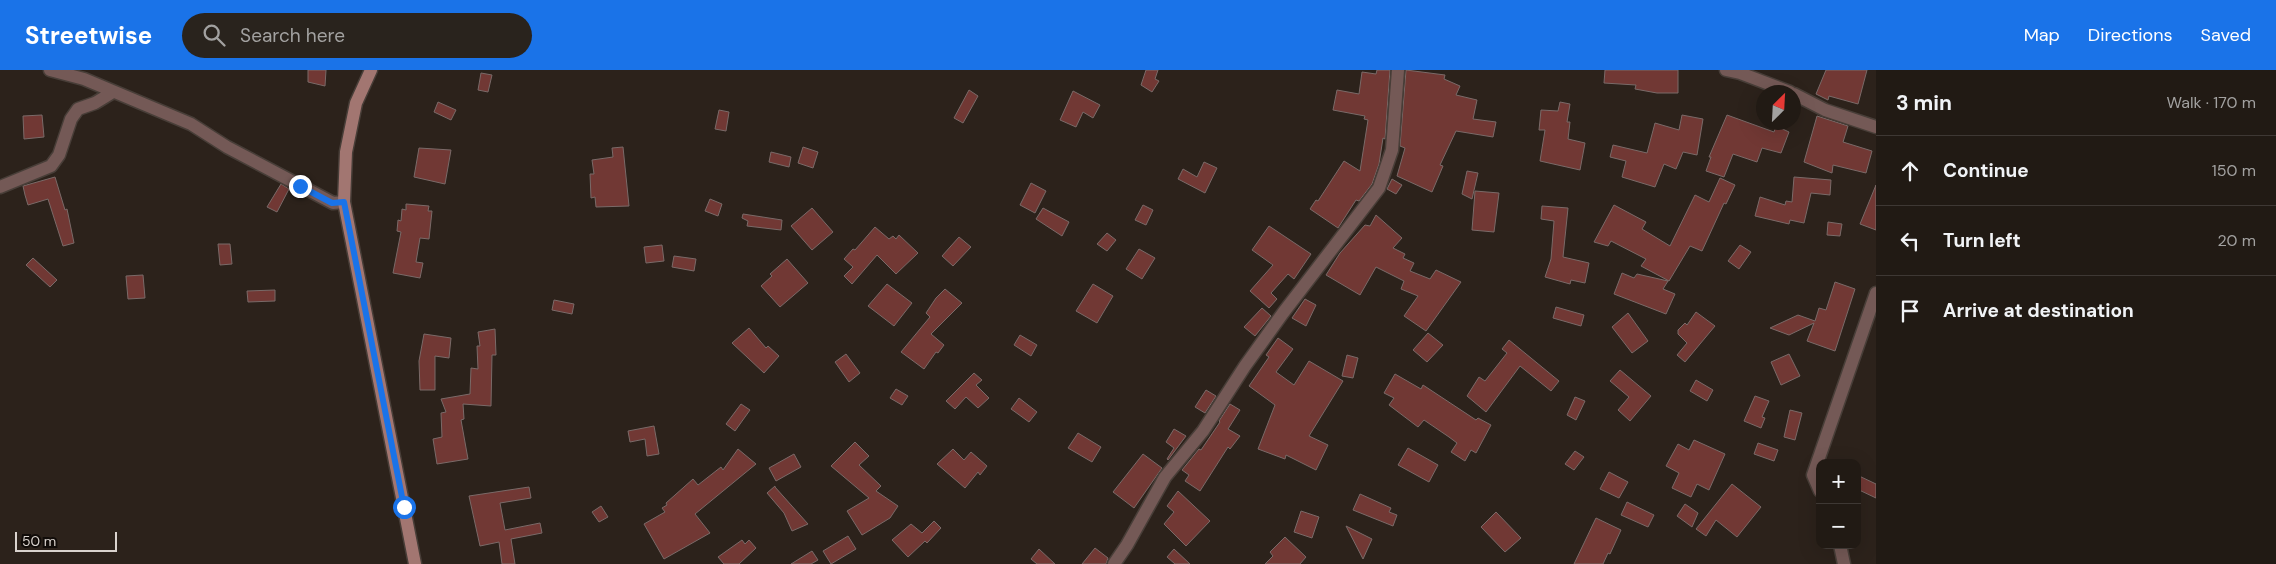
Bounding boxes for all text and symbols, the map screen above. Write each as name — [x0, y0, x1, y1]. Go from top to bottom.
search box — [182, 13, 532, 58]
text: Streetwise — [25, 20, 152, 51]
icon: search — [200, 21, 228, 49]
text: Search here — [240, 23, 345, 48]
text: Map — [2024, 23, 2060, 47]
text: Directions — [2088, 23, 2173, 47]
text: Saved — [2201, 23, 2251, 47]
north arrow — [1756, 85, 1801, 130]
text: 3 min — [1896, 89, 1952, 117]
text: Walk · 170 m — [2167, 92, 2256, 113]
icon: ahead — [1896, 157, 1924, 185]
text: Continue — [1943, 158, 2029, 183]
text: 150 m — [2212, 160, 2256, 181]
route end — [289, 175, 312, 198]
icon: left — [1896, 227, 1924, 255]
text: Turn left — [1943, 228, 2021, 253]
text: 20 m — [2217, 230, 2256, 251]
icon: arrive — [1896, 297, 1924, 325]
text: Arrive at destination — [1943, 298, 2134, 323]
map controls — [1816, 459, 1861, 549]
button: + — [1816, 459, 1861, 504]
route start — [393, 496, 416, 519]
button: − — [1816, 504, 1861, 549]
scale bar — [15, 529, 118, 552]
text: 50 m — [22, 532, 56, 550]

